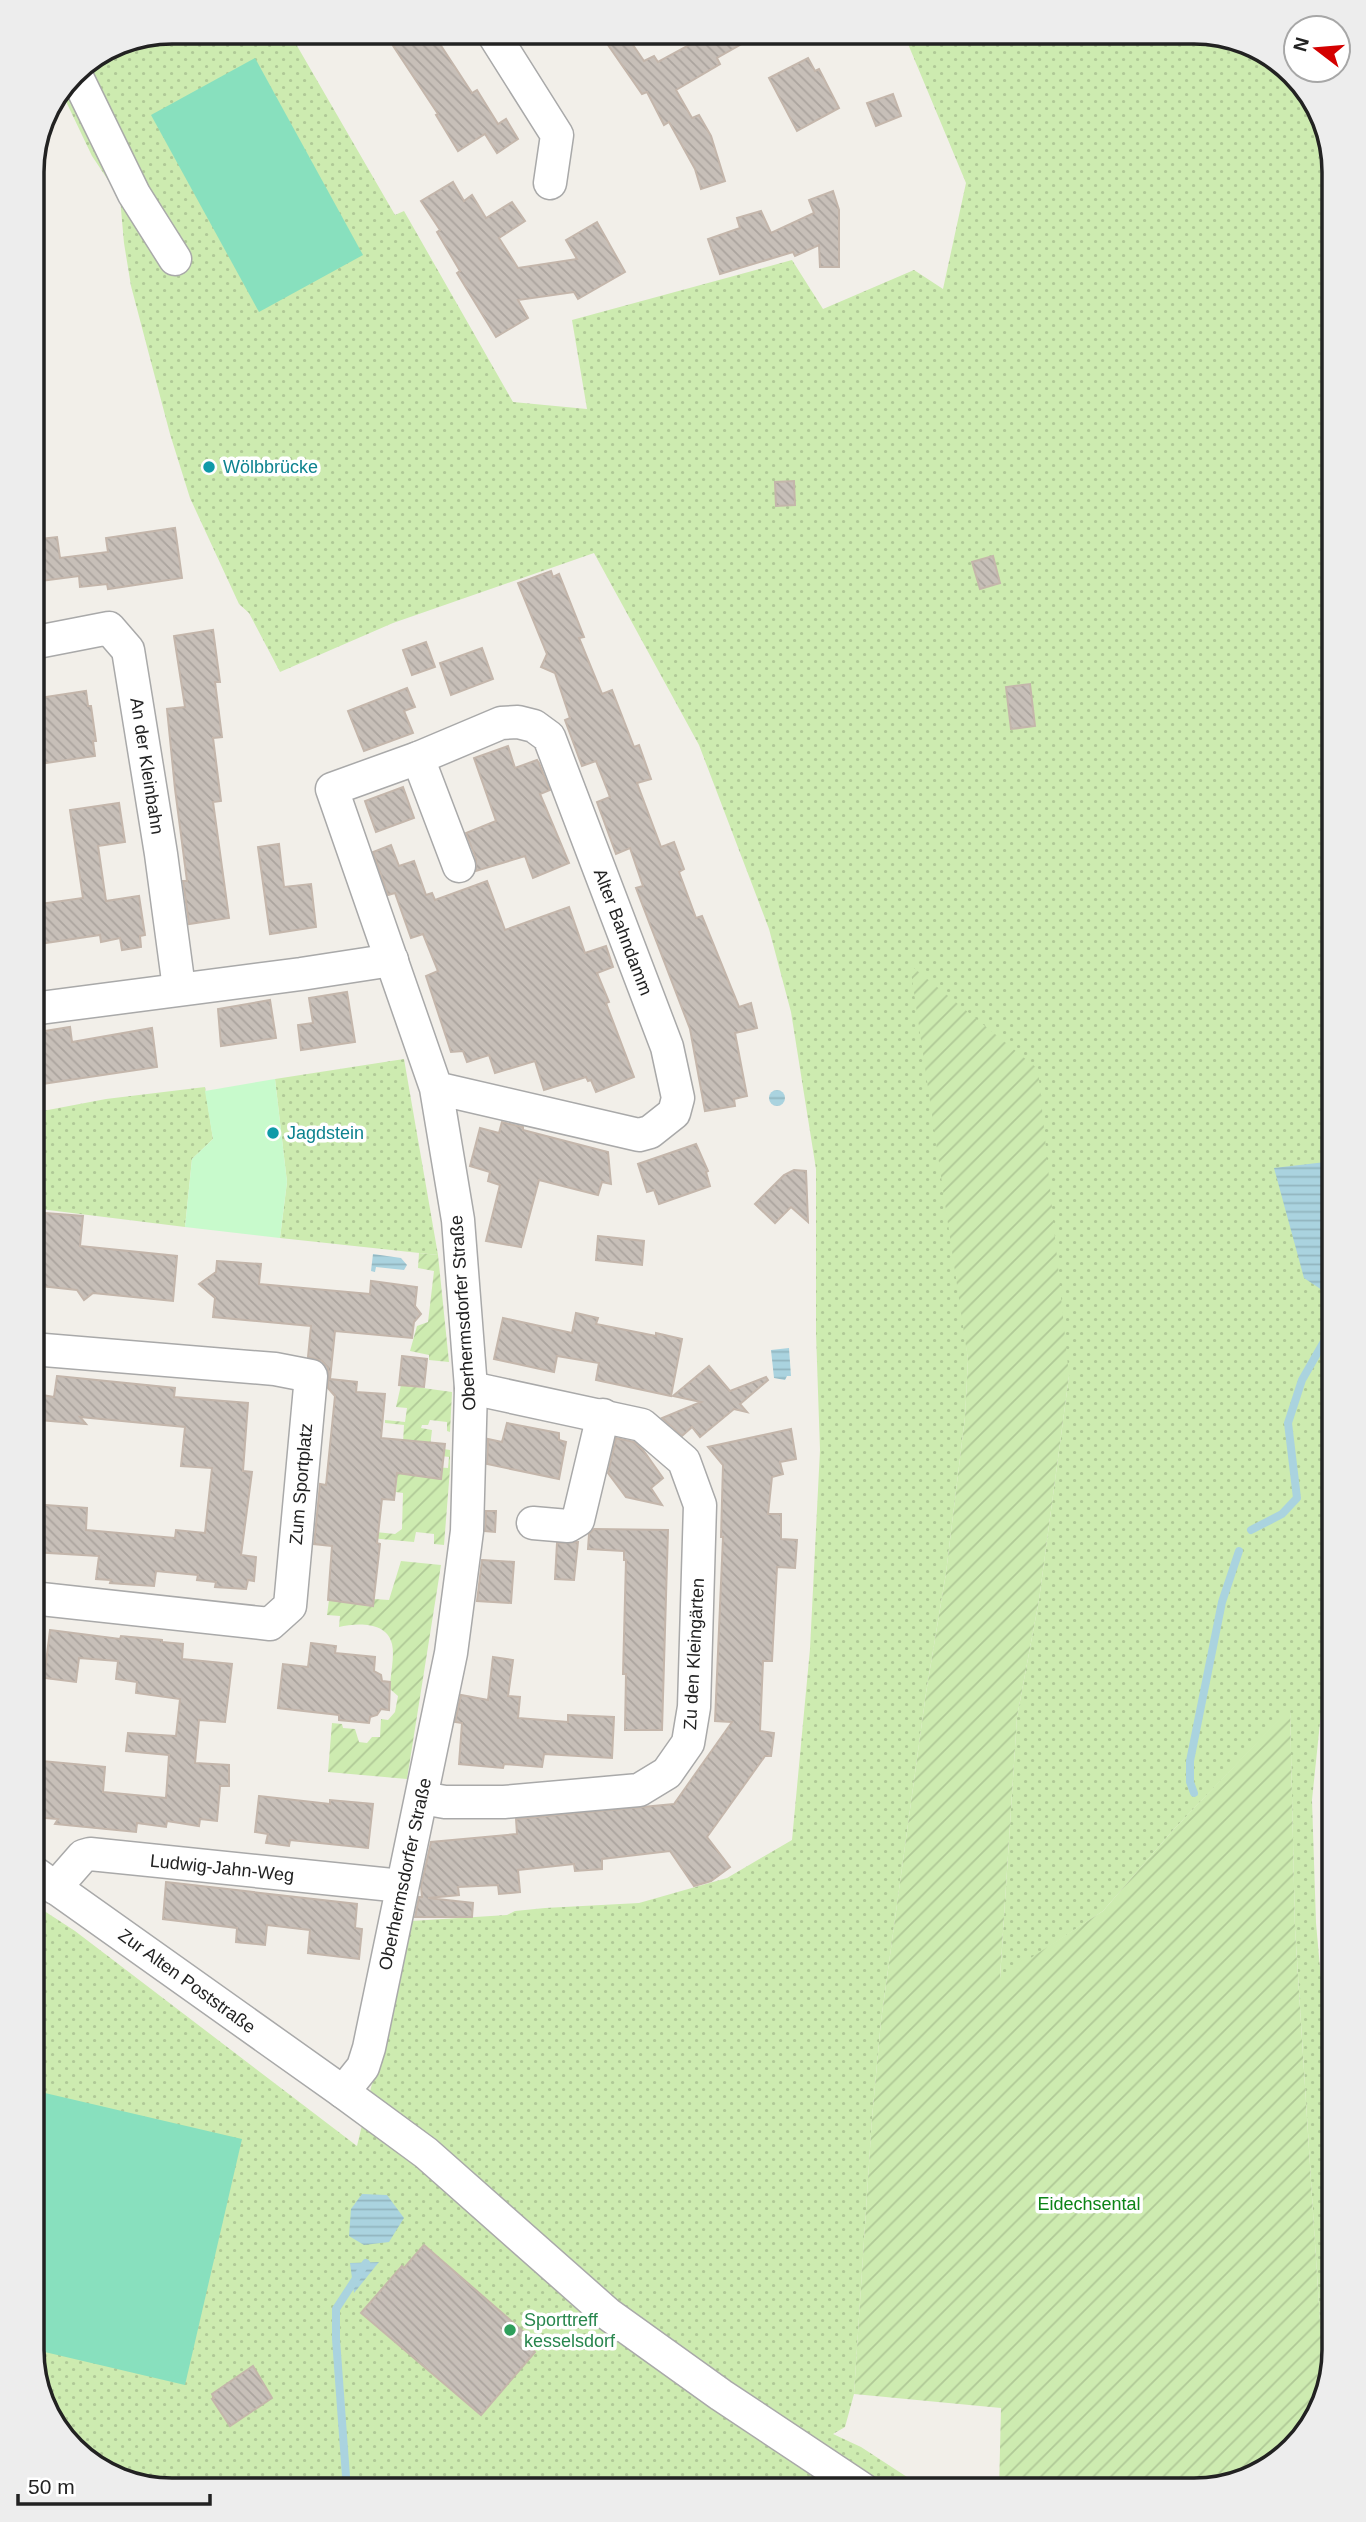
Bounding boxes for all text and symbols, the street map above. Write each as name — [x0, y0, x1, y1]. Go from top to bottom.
north arrow — [1282, 14, 1352, 84]
text: N — [1289, 35, 1313, 54]
place label: Wölbbrücke — [223, 457, 318, 477]
marker: Wölbbrücke — [201, 459, 217, 475]
street label: An der Kleinbahn — [126, 696, 168, 836]
street label: Alter Bahndamm — [590, 866, 656, 998]
place label: Jagdstein — [287, 1123, 364, 1143]
marker: Jagdstein — [265, 1125, 281, 1141]
street label: Oberhermsdorfer Straße — [446, 1215, 480, 1411]
street label: Zum Sportplatz — [286, 1422, 316, 1546]
street label: Zu den Kleingärten — [680, 1578, 708, 1730]
street label: Oberhermsdorfer Straße — [375, 1776, 435, 1972]
street label: Ludwig-Jahn-Weg — [149, 1850, 295, 1886]
street label: Zur Alten Poststraße — [115, 1925, 259, 2037]
park label: Eidechsental — [1037, 2194, 1141, 2214]
place label: Sporttreff kesselsdorf — [524, 2310, 616, 2351]
marker: Sporttreff kesselsdorf — [502, 2322, 518, 2338]
scale bar — [18, 2462, 210, 2506]
text: 50 m — [28, 2475, 75, 2498]

